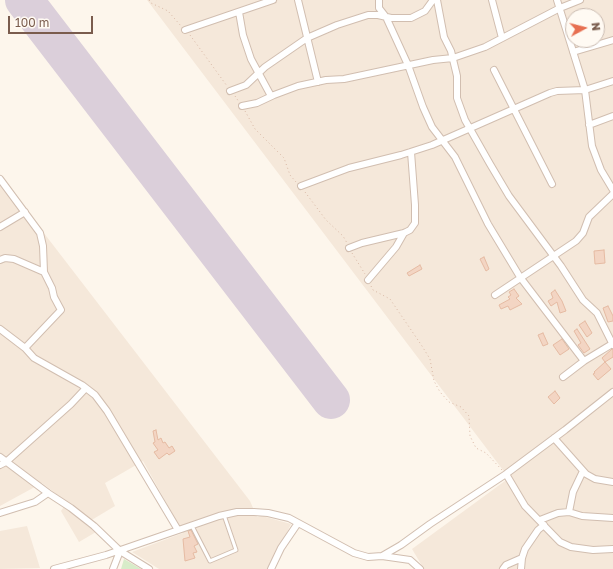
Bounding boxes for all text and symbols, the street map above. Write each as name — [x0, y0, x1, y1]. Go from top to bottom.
scale bar — [10, 8, 95, 34]
north arrow — [565, 8, 605, 48]
text: 100 m — [15, 15, 49, 30]
text: N — [589, 22, 603, 32]

